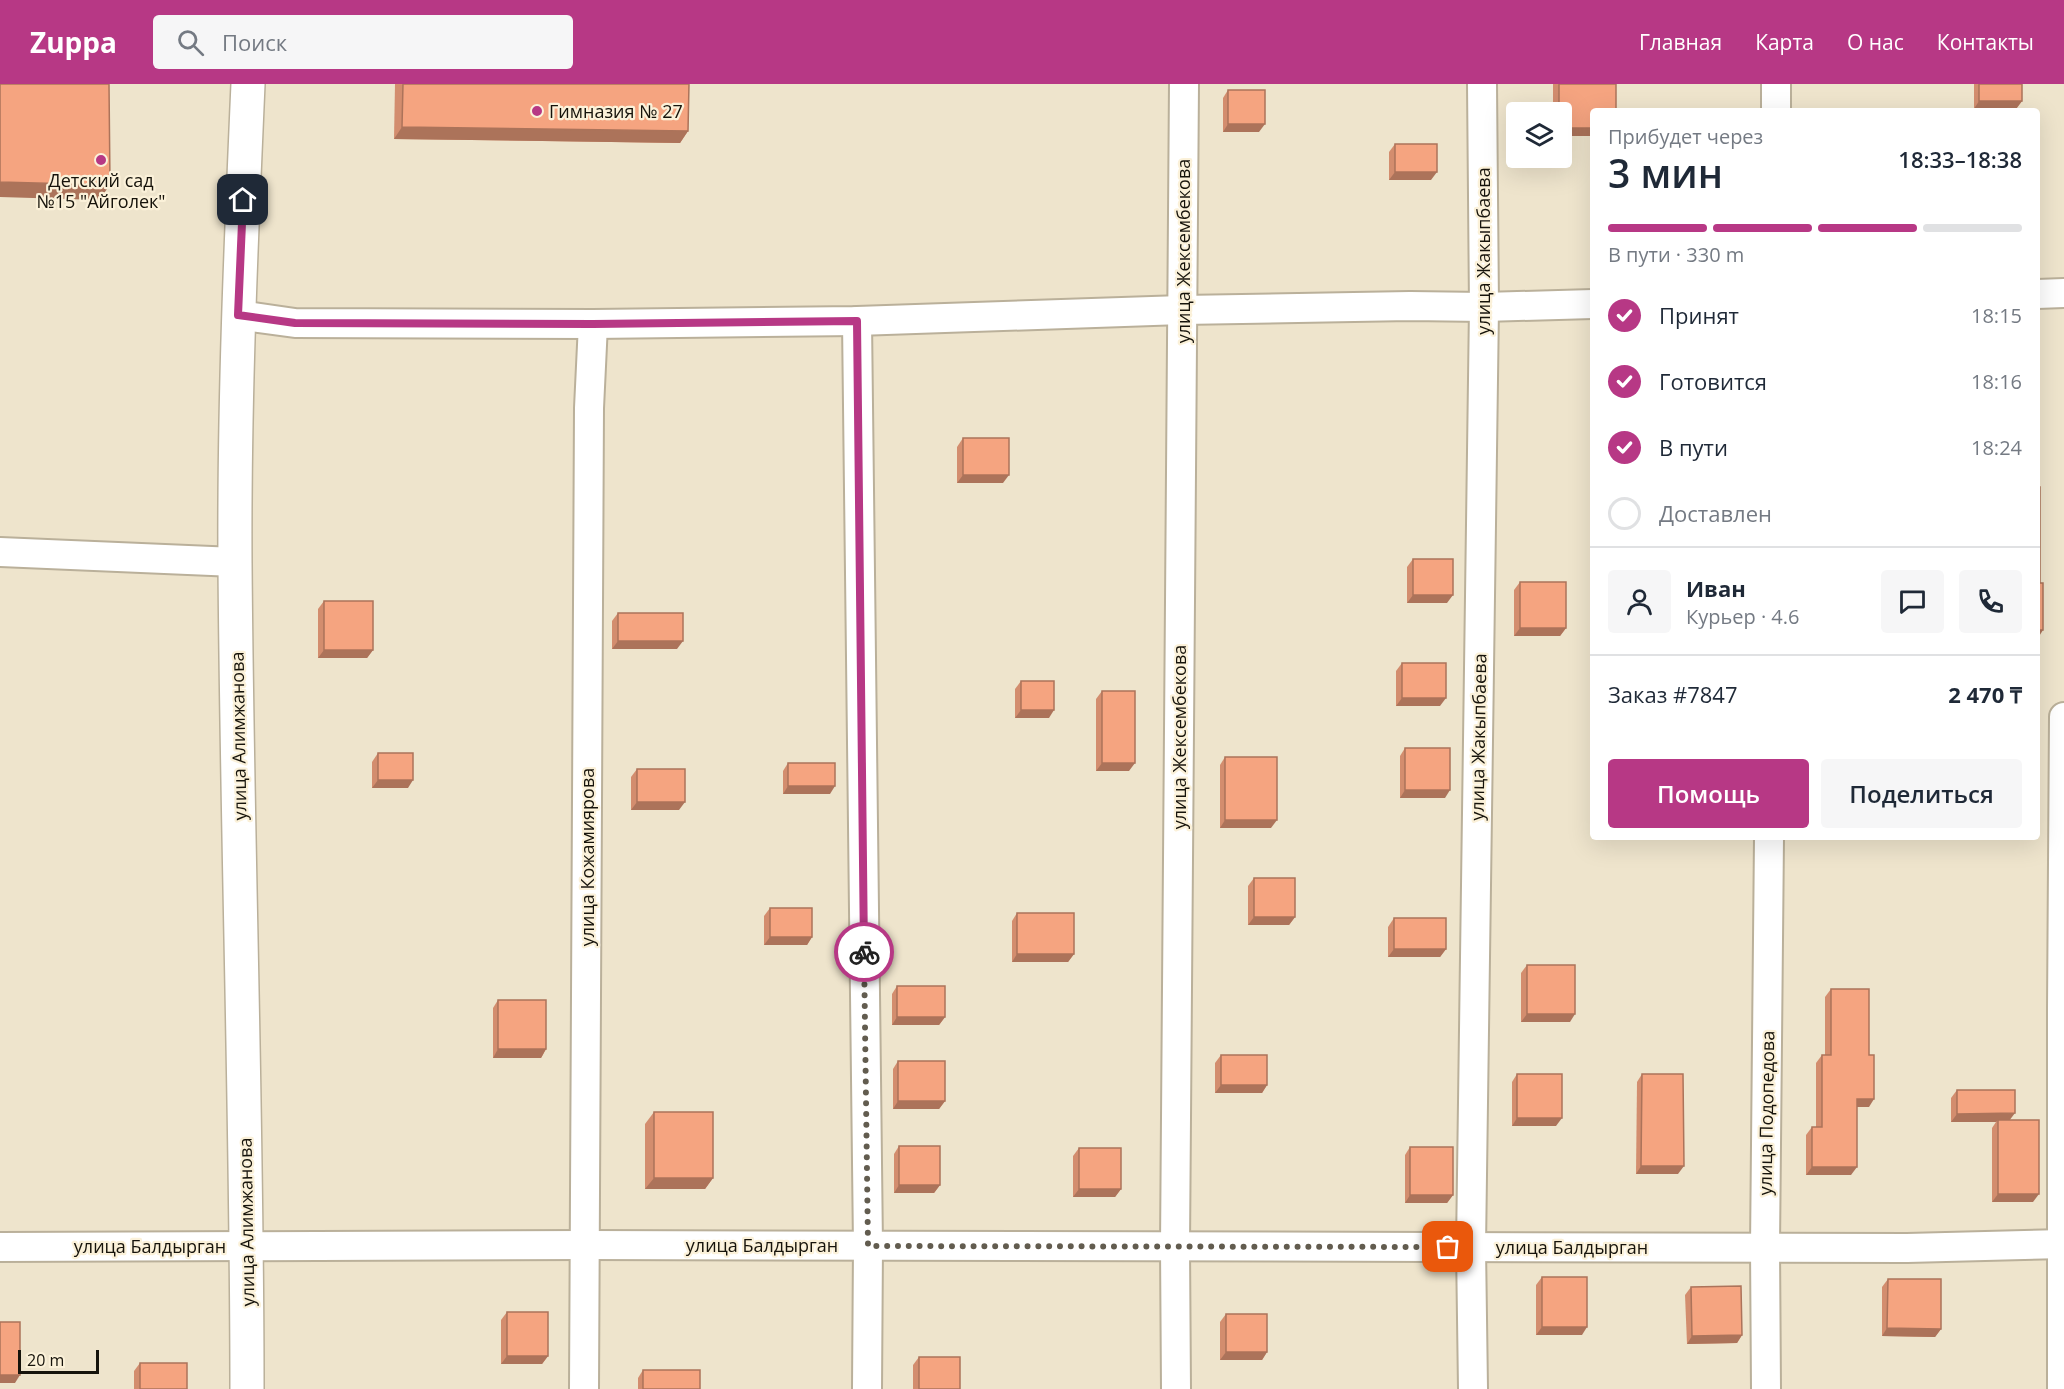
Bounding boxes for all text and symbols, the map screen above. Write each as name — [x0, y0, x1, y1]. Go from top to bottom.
search box — [153, 15, 573, 69]
text: Zuppa — [30, 23, 117, 61]
icon: search — [174, 26, 207, 59]
text: Поиск — [222, 27, 287, 57]
text: Главная — [1639, 28, 1722, 56]
text: Карта — [1755, 28, 1814, 56]
text: О нас — [1847, 28, 1904, 56]
text: Контакты — [1937, 28, 2034, 56]
place label: Гимназия № 27 — [549, 99, 683, 123]
map controls — [1506, 102, 1572, 168]
button: layers — [1506, 102, 1572, 168]
marker: Гимназия № 27 — [530, 104, 544, 118]
text: Прибудет через — [1608, 123, 1763, 150]
text: 18:33–18:38 — [1898, 144, 2022, 174]
text: 3 мин — [1608, 146, 1723, 199]
marker: Детский сад №15 "Айголек" — [94, 153, 108, 167]
street label: улица Жексембекова — [1171, 159, 1195, 343]
street label: улица Жакыпбаева — [1471, 167, 1495, 335]
place label: Детский сад №15 "Айголек" — [36, 168, 166, 213]
pin — [217, 174, 268, 225]
icon: home — [226, 183, 259, 216]
text: В пути · 330 m — [1608, 241, 1744, 268]
icon: check — [1608, 299, 1641, 332]
text: Принят — [1659, 300, 1739, 330]
text: 18:15 — [1971, 302, 2022, 329]
icon: check — [1608, 365, 1641, 398]
text: Готовится — [1659, 366, 1767, 396]
text: 18:16 — [1971, 368, 2022, 395]
icon: check — [1608, 431, 1641, 464]
text: В пути — [1659, 432, 1728, 462]
text: 18:24 — [1971, 434, 2022, 461]
text: Доставлен — [1659, 498, 1772, 528]
button: person — [1608, 570, 1671, 633]
button: chat — [1881, 570, 1944, 633]
button: phone — [1959, 570, 2022, 633]
text: Иван — [1686, 573, 1746, 603]
text: Курьер · 4.6 — [1686, 603, 1800, 630]
street label: улица Жексембекова — [1167, 645, 1191, 829]
street label: улица Алимжанова — [225, 651, 251, 821]
street label: улица Жакыпбаева — [1465, 653, 1491, 821]
text: Заказ #7847 — [1608, 679, 1738, 709]
text: 2 470 ₸ — [1948, 679, 2022, 709]
button: Помощь — [1608, 759, 1809, 828]
button: Поделиться — [1821, 759, 2022, 828]
street label: улица Кожамиярова — [575, 768, 599, 946]
courier — [834, 922, 894, 982]
icon: bike — [848, 936, 881, 969]
street label: улица Подопедова — [1753, 1031, 1779, 1195]
street label: улица Алимжанова — [233, 1137, 259, 1307]
pin — [1422, 1221, 1473, 1272]
icon: bag — [1431, 1230, 1464, 1263]
street label: улица Балдырган — [686, 1233, 838, 1257]
street label: улица Балдырган — [74, 1234, 226, 1258]
street label: улица Балдырган — [1496, 1235, 1648, 1259]
scale bar — [18, 1347, 99, 1374]
text: 20 m — [27, 1349, 64, 1371]

